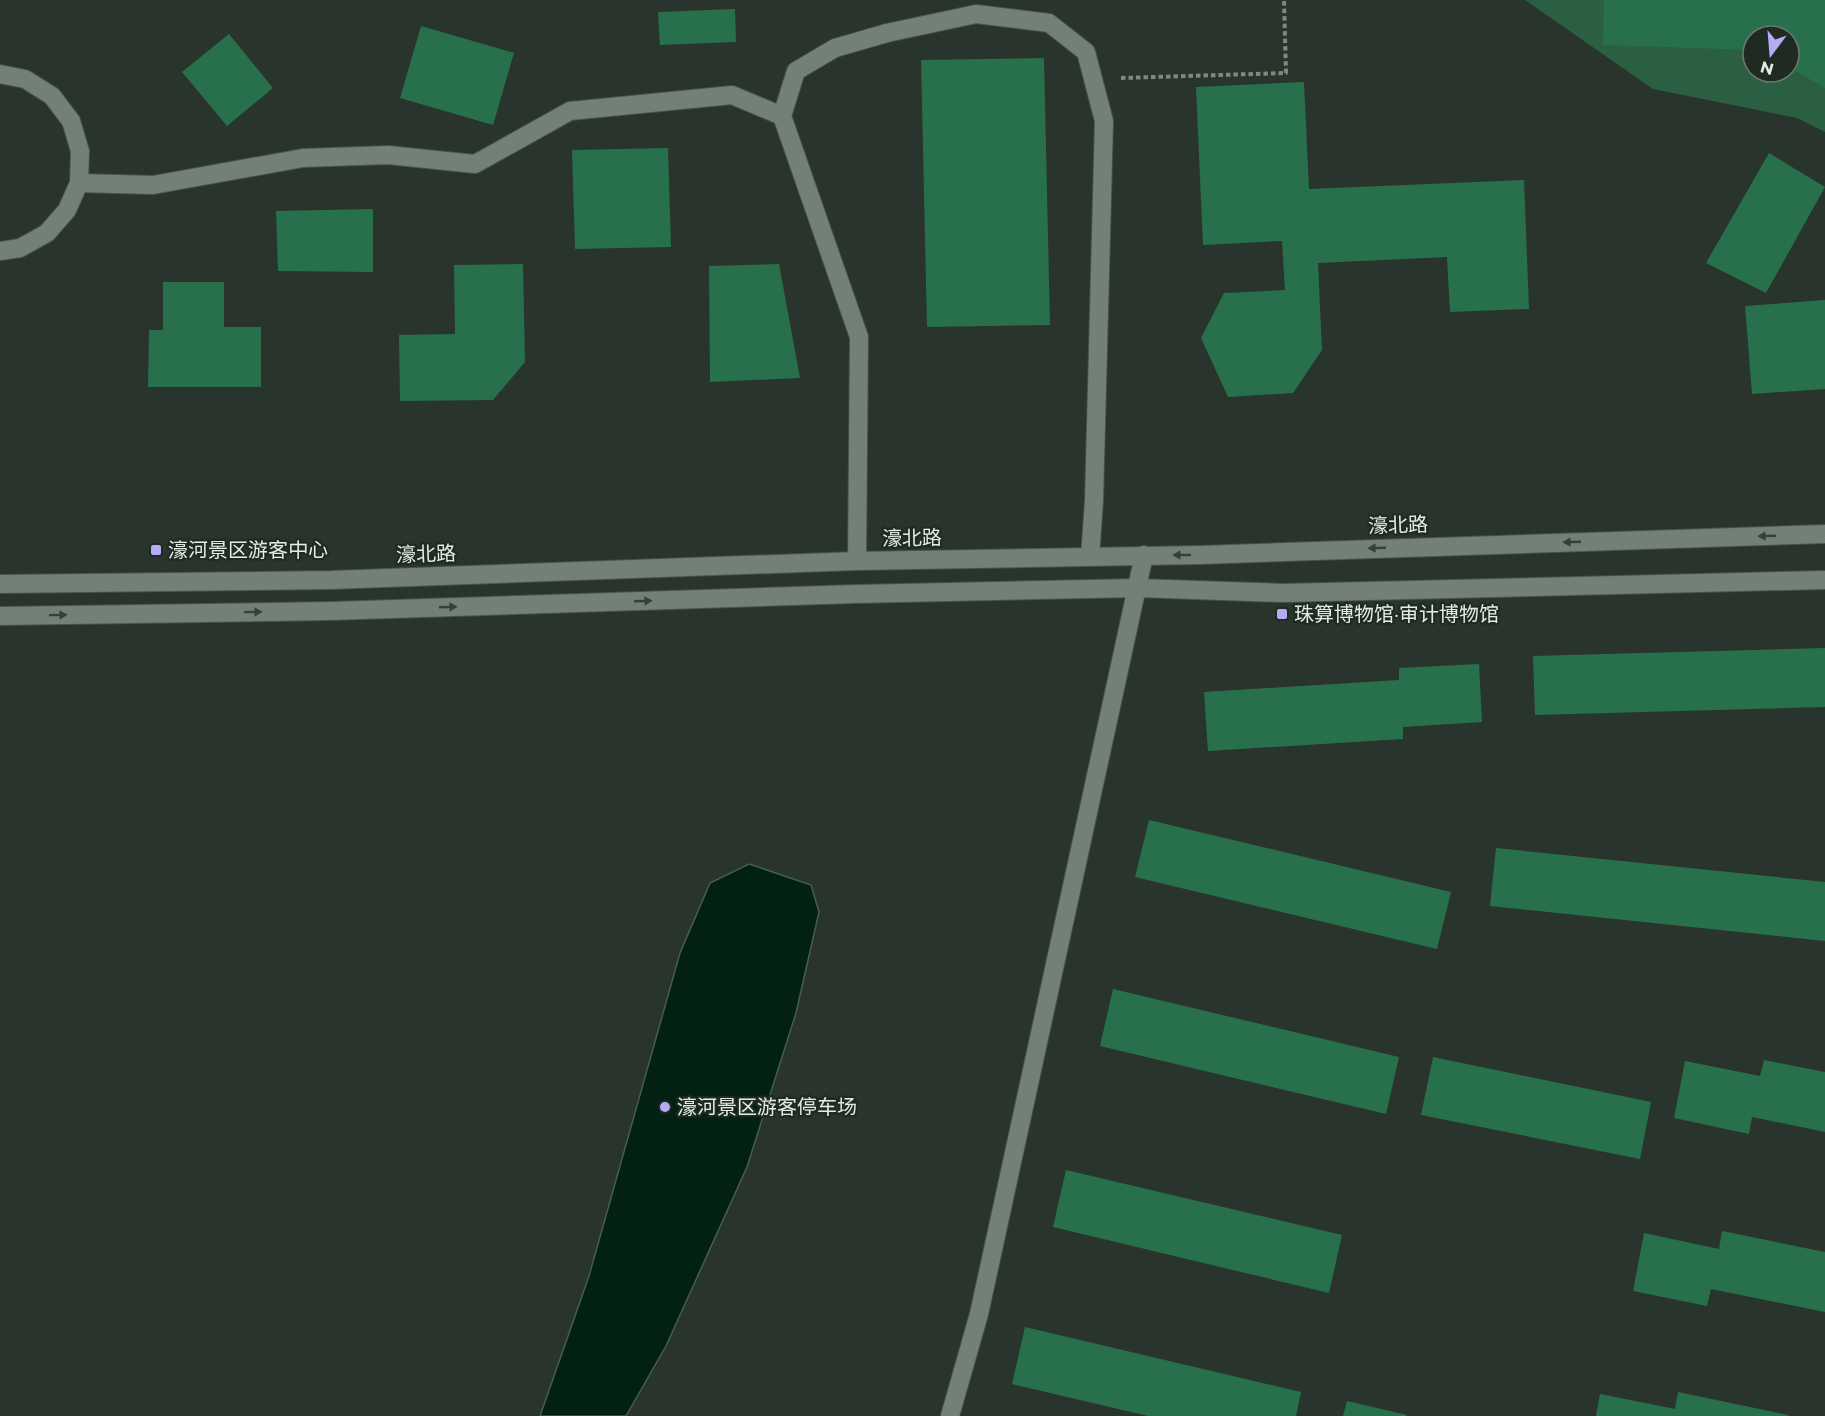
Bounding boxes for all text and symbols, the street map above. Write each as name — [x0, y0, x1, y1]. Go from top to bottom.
north arrow — [1741, 24, 1801, 84]
text: N — [1758, 57, 1776, 79]
street label: 濠北路 — [1368, 512, 1428, 538]
street label: 濠北路 — [882, 525, 942, 551]
one-way arrow — [1757, 531, 1776, 541]
one-way arrow — [1562, 537, 1581, 547]
place label: 濠河景区游客中心 — [168, 538, 328, 562]
street label: 濠北路 — [396, 541, 456, 567]
marker: 濠河景区游客中心 — [149, 543, 163, 557]
one-way arrow — [1367, 543, 1386, 553]
one-way arrow — [1172, 550, 1191, 560]
one-way arrow — [634, 597, 653, 606]
place label: 珠算博物馆·审计博物馆 — [1294, 602, 1499, 626]
one-way arrow — [439, 603, 458, 612]
one-way arrow — [244, 607, 263, 617]
marker: 珠算博物馆·审计博物馆 — [1275, 607, 1289, 621]
one-way arrow — [49, 610, 68, 620]
place label: 濠河景区游客停车场 — [677, 1095, 857, 1119]
marker: 濠河景区游客停车场 — [658, 1100, 672, 1114]

